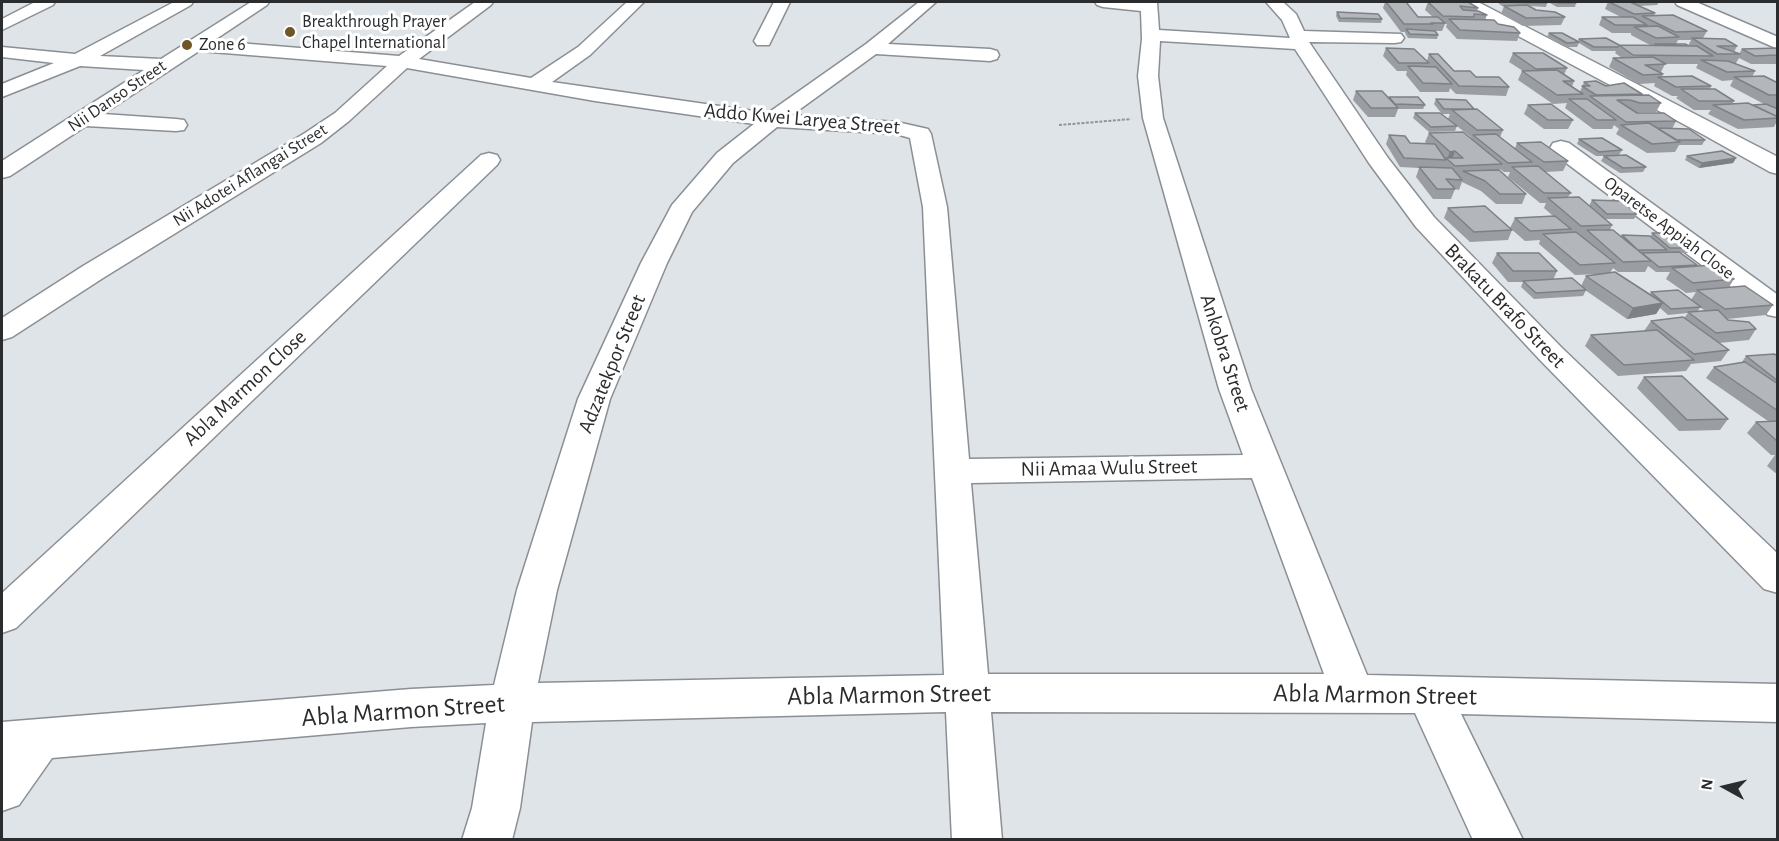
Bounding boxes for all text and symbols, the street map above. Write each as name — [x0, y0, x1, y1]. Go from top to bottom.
place label: Breakthrough Prayer Chapel International — [302, 11, 446, 54]
marker: Breakthrough Prayer Chapel International — [283, 25, 297, 39]
place label: Zone 6 — [199, 34, 246, 56]
marker: Zone 6 — [180, 38, 194, 52]
street label: Nii Danso Street — [64, 55, 170, 137]
street label: Addo Kwei Laryea Street — [703, 98, 901, 140]
street label: Nii Adotei Aflangai Street — [169, 119, 331, 231]
street label: Oparetse Appiah Close — [1600, 172, 1738, 284]
street label: Brakatu Brafo Street — [1439, 238, 1571, 374]
street label: Adzatekpor Street — [573, 291, 651, 437]
street label: Ankobra Street — [1194, 291, 1256, 415]
street label: Abla Marmon Close — [178, 325, 312, 451]
street label: Nii Amaa Wulu Street — [1020, 454, 1198, 482]
street label: Abla Marmon Street — [787, 678, 991, 712]
street label: Abla Marmon Street — [1273, 678, 1477, 712]
street label: Abla Marmon Street — [300, 688, 506, 734]
north arrow — [1695, 757, 1755, 817]
text: N — [1698, 778, 1716, 791]

